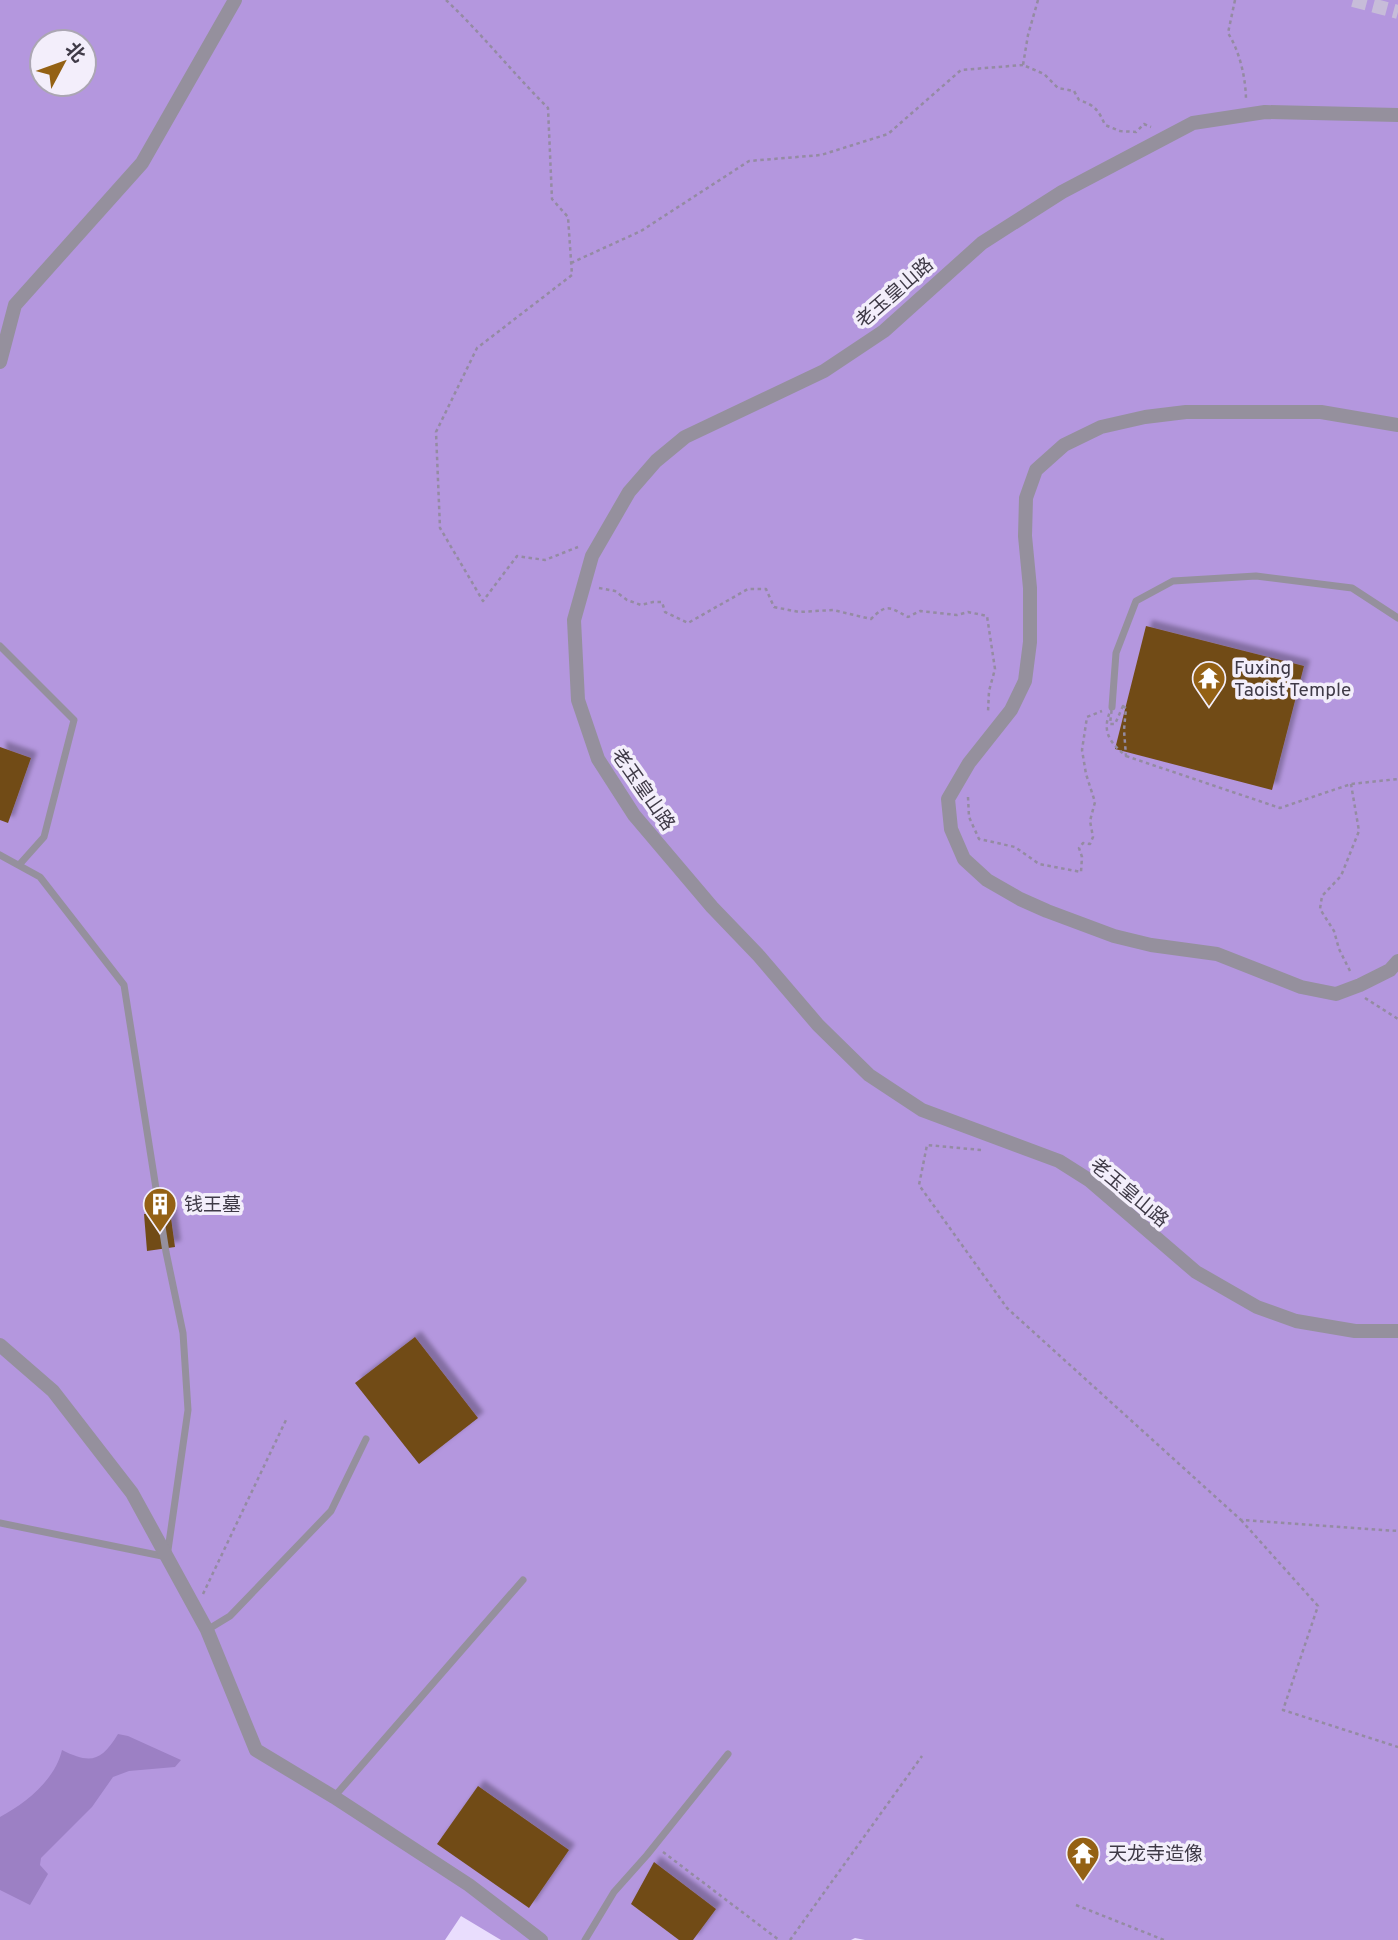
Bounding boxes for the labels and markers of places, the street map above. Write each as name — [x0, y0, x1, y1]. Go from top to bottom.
place label: Fuxing Taoist Temple — [1234, 657, 1351, 703]
temple icon: Fuxing Taoist Temple — [1190, 659, 1228, 708]
building icon: 钱王墓 — [141, 1185, 179, 1234]
place label: 钱王墓 — [184, 1194, 241, 1218]
temple icon: 天龙寺造像 — [1064, 1834, 1102, 1883]
place label: 天龙寺造像 — [1108, 1843, 1203, 1867]

